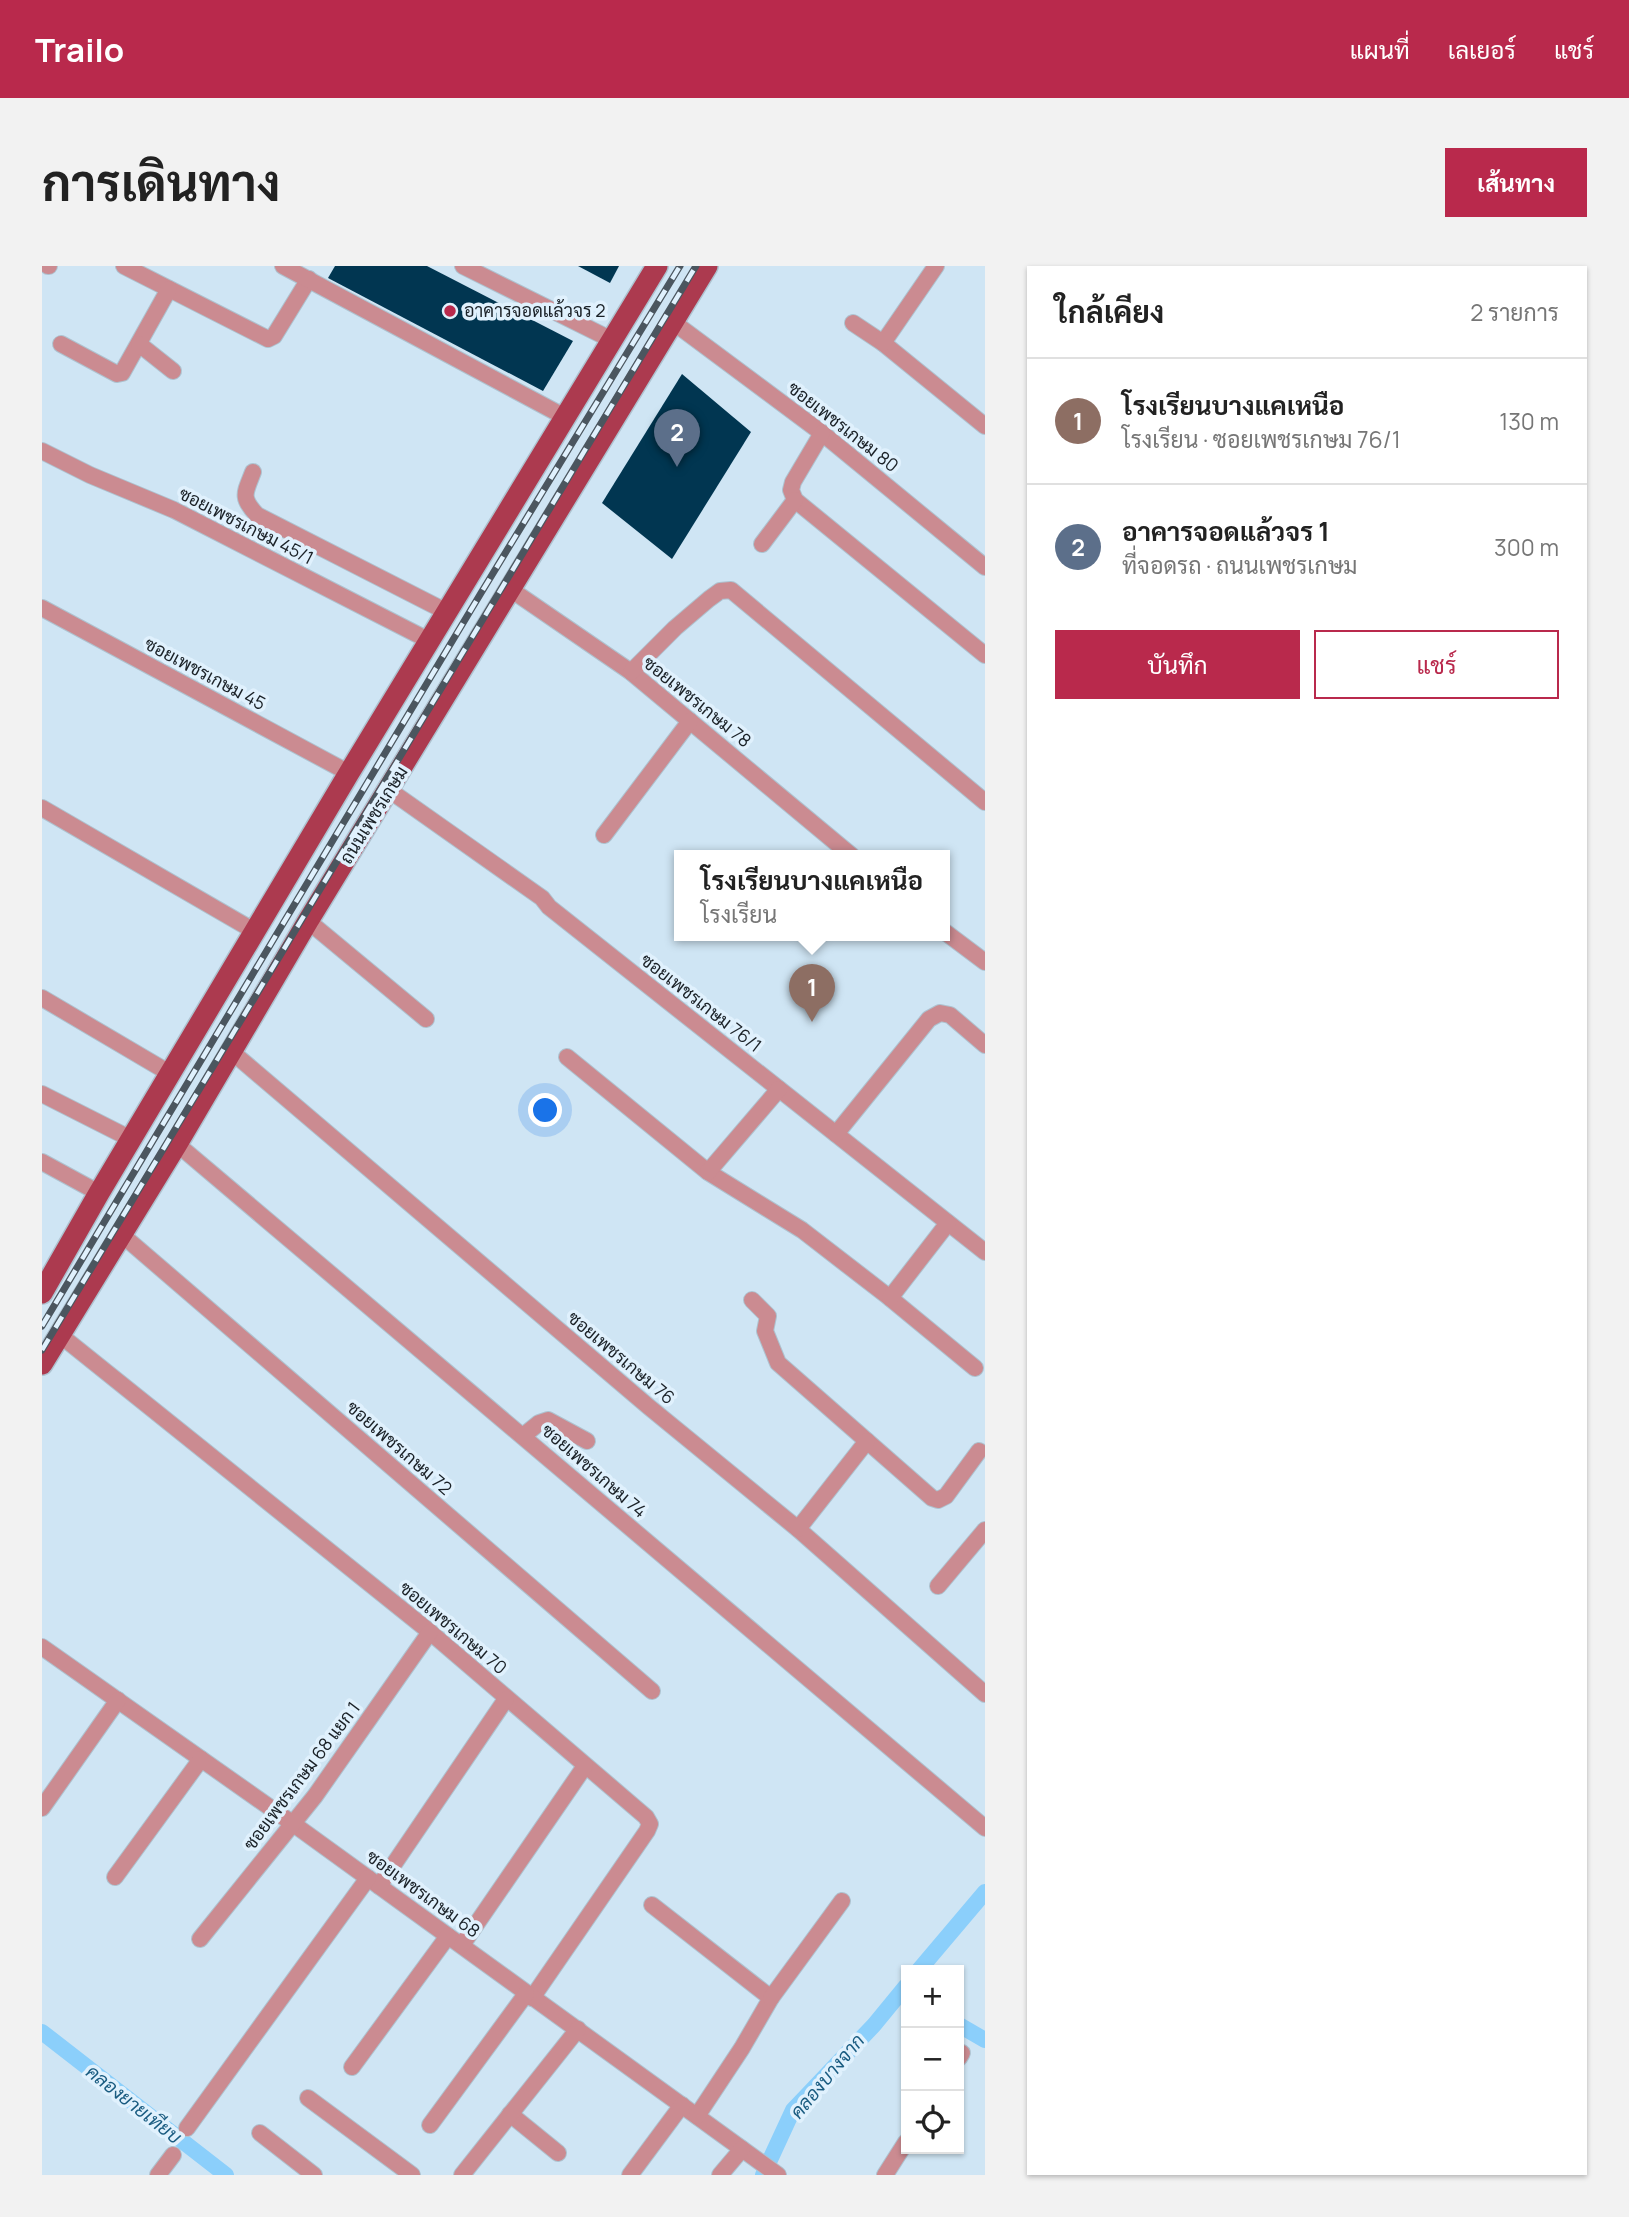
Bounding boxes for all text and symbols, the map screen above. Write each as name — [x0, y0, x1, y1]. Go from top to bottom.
text: Trailo — [35, 27, 124, 72]
text: แผนที่ — [1350, 33, 1410, 66]
text: เลเยอร์ — [1448, 33, 1516, 66]
text: แชร์ — [1554, 33, 1594, 66]
button: เส้นทาง — [1445, 148, 1587, 217]
text: การเดินทาง — [42, 149, 280, 216]
text: ใกล้เคียง — [1055, 291, 1164, 332]
text: 2 รายการ — [1470, 296, 1559, 328]
place label: อาคารจอดแล้วจร 2 — [464, 298, 605, 322]
marker: อาคารจอดแล้วจร 2 — [442, 303, 458, 319]
street label: ซอยเพชรเกษม 80 — [783, 375, 904, 477]
text: โรงเรียนบางแคเหนือ — [1122, 387, 1344, 423]
text: 1 — [1073, 405, 1083, 437]
text: 130 m — [1499, 405, 1559, 437]
pin: 2 — [654, 409, 700, 467]
text: โรงเรียน · ซอยเพชรเกษม 76/1 — [1122, 423, 1401, 455]
street label: ซอยเพชรเกษม 45/1 — [175, 481, 318, 569]
text: อาคารจอดแล้วจร 1 — [1122, 513, 1330, 549]
text: 2 — [1071, 531, 1085, 563]
text: 300 m — [1494, 531, 1559, 563]
text: ที่จอดรถ · ถนนเพชรเกษม — [1122, 549, 1357, 581]
button: บันทึก — [1055, 630, 1300, 699]
button: แชร์ — [1314, 630, 1559, 699]
street label: ซอยเพชรเกษม 45 — [141, 631, 270, 715]
street label: ซอยเพชรเกษม 78 — [639, 650, 757, 752]
street label: ถนนเพชรเกษม — [334, 761, 413, 868]
popup — [674, 850, 950, 941]
text: โรงเรียนบางแคเหนือ — [701, 862, 923, 898]
text: โรงเรียน — [701, 898, 777, 930]
street label: ซอยเพชรเกษม 76/1 — [636, 947, 767, 1057]
pin: 1 — [789, 964, 835, 1022]
your location — [528, 1093, 562, 1127]
street label: ซอยเพชรเกษม 76 — [563, 1305, 680, 1409]
street label: ซอยเพชรเกษม 72 — [342, 1395, 457, 1500]
street label: ซอยเพชรเกษม 74 — [537, 1418, 652, 1523]
street label: ซอยเพชรเกษม 70 — [395, 1575, 512, 1679]
street label: ซอยเพชรเกษม 68 แยก 1 — [238, 1696, 365, 1854]
street label: ซอยเพชรเกษม 68 — [362, 1844, 485, 1942]
map controls — [901, 1965, 964, 2154]
button: + — [901, 1965, 964, 2028]
water label: คลองบางจาก — [784, 2028, 870, 2124]
button: − — [901, 2028, 964, 2091]
water label: คลองยายเทียบ — [81, 2058, 187, 2150]
button: locate — [901, 2091, 964, 2154]

